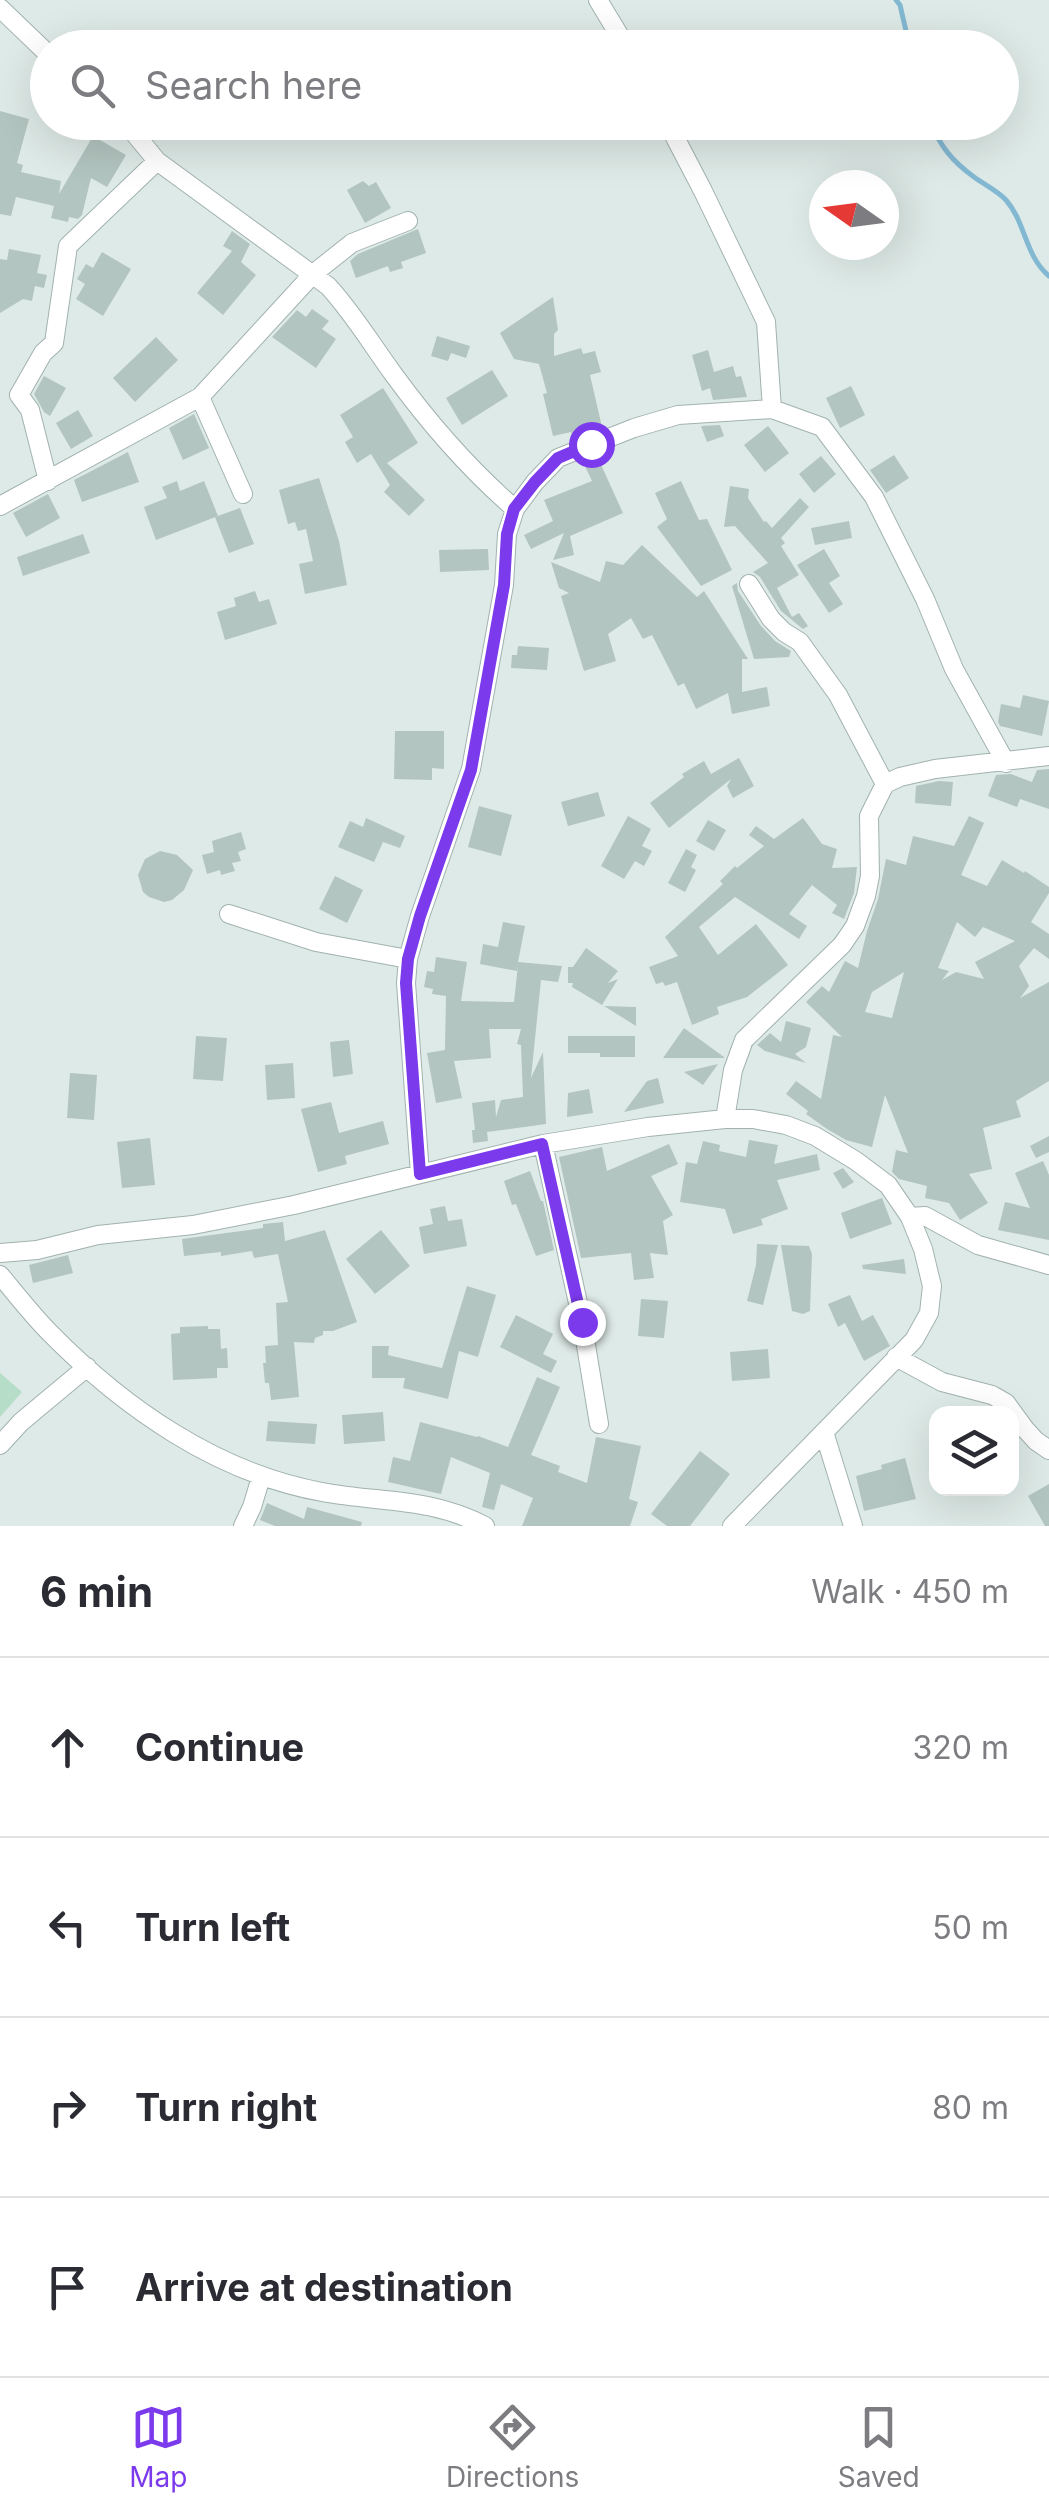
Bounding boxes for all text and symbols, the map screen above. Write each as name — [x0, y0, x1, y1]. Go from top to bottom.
search box — [30, 30, 1019, 140]
icon: search — [65, 58, 120, 113]
text: Search here — [145, 62, 362, 108]
north arrow — [809, 170, 899, 260]
route start — [569, 422, 615, 468]
route end — [560, 1300, 606, 1346]
map controls — [929, 1406, 1019, 1496]
button: layers — [929, 1406, 1019, 1496]
text: 6 min — [40, 1566, 153, 1617]
text: Walk · 450 m — [811, 1572, 1009, 1611]
icon: ahead — [40, 1720, 95, 1775]
text: Continue — [135, 1724, 304, 1770]
text: 320 m — [913, 1728, 1009, 1767]
icon: left — [40, 1900, 95, 1955]
text: Turn left — [135, 1904, 290, 1950]
text: 50 m — [932, 1908, 1009, 1947]
icon: right — [40, 2080, 95, 2135]
text: Turn right — [135, 2084, 317, 2130]
text: 80 m — [932, 2088, 1009, 2127]
icon: arrive — [40, 2260, 95, 2315]
text: Arrive at destination — [135, 2264, 513, 2310]
tab: Map — [129, 2400, 187, 2494]
tab: Directions — [446, 2400, 579, 2494]
tab: Saved — [838, 2400, 920, 2494]

